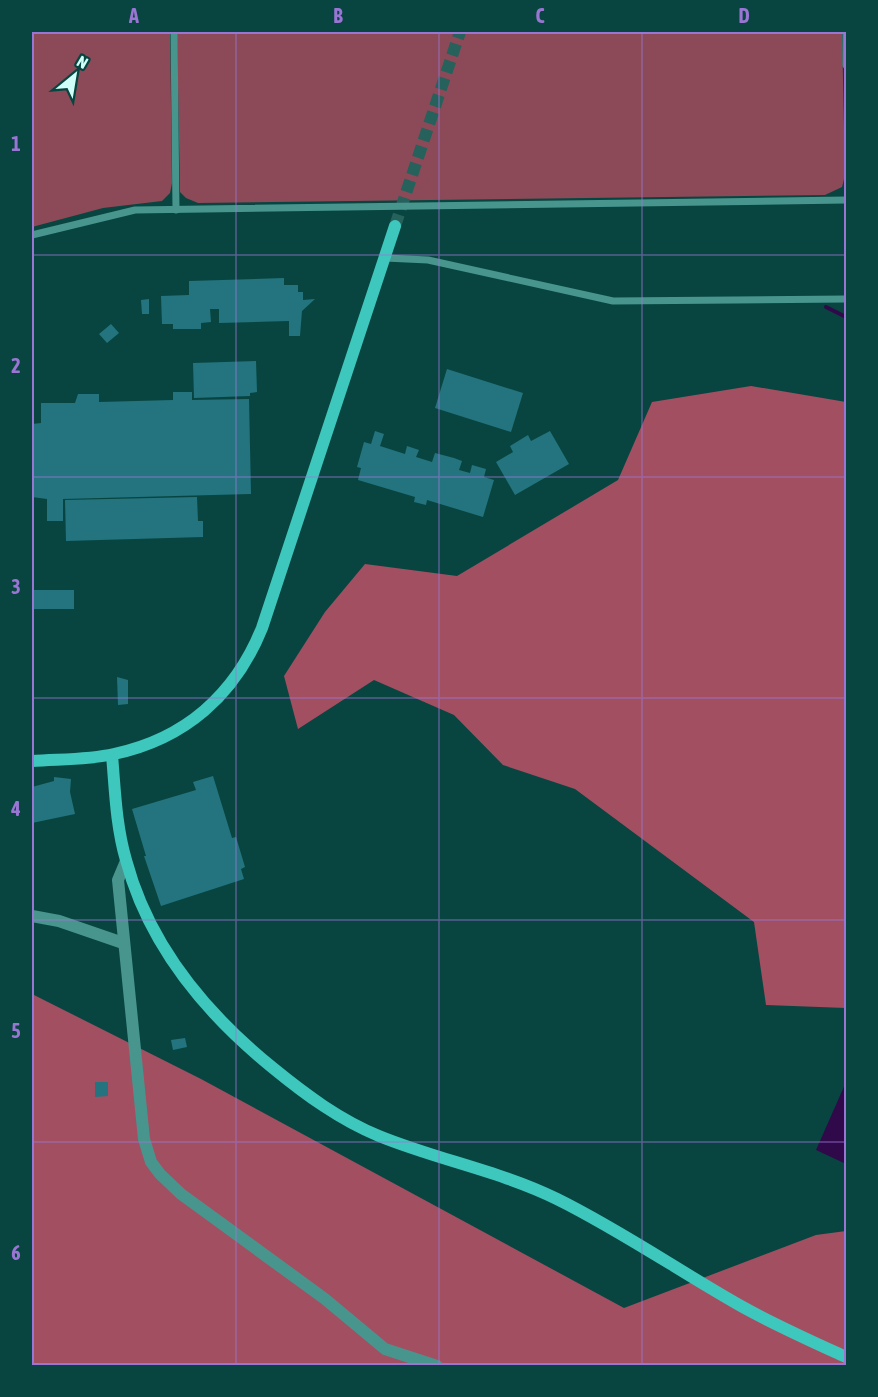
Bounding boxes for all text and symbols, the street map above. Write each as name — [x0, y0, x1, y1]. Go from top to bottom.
text: A — [128, 4, 139, 27]
text: B — [333, 4, 343, 27]
text: C — [536, 4, 545, 27]
text: D — [738, 4, 750, 27]
north arrow — [45, 45, 105, 105]
text: N — [74, 52, 91, 72]
text: 1 — [11, 132, 21, 155]
text: 2 — [11, 354, 21, 377]
text: 3 — [11, 575, 21, 598]
text: 4 — [10, 797, 21, 820]
text: 5 — [11, 1019, 21, 1042]
text: 6 — [11, 1241, 21, 1264]

